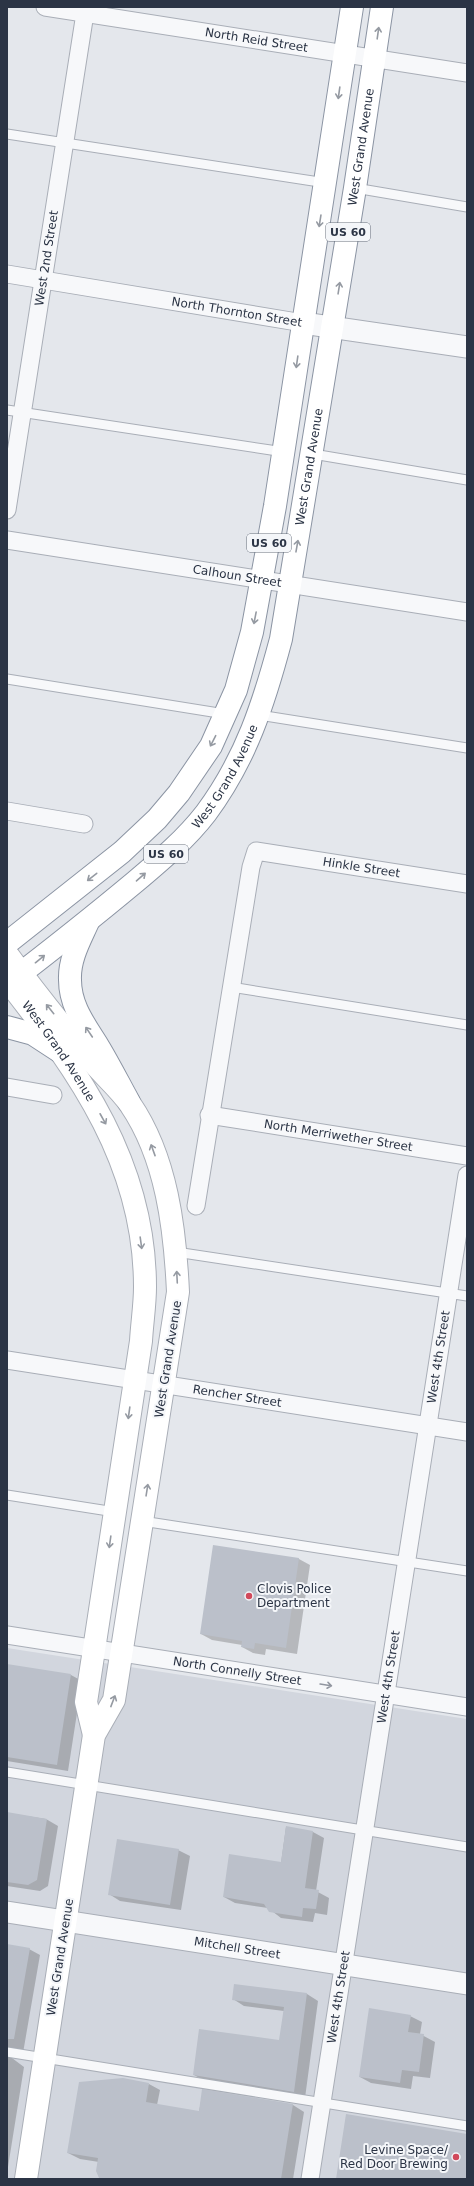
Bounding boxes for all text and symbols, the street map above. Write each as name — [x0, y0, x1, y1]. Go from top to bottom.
street label: North Reid Street — [204, 25, 309, 55]
one-way arrow — [374, 27, 382, 40]
one-way arrow — [335, 86, 343, 99]
street label: West Grand Avenue — [345, 87, 377, 207]
street label: West 2nd Street — [32, 209, 61, 307]
one-way arrow — [316, 214, 324, 227]
road number: US 60 — [326, 223, 370, 241]
one-way arrow — [335, 282, 343, 295]
street label: North Thornton Street — [171, 294, 303, 330]
one-way arrow — [293, 355, 301, 368]
street label: West Grand Avenue — [293, 407, 326, 527]
road number: US 60 — [247, 534, 291, 552]
one-way arrow — [293, 540, 301, 553]
street label: Calhoun Street — [192, 562, 283, 590]
one-way arrow — [250, 611, 258, 624]
street label: West Grand Avenue — [189, 722, 261, 832]
one-way arrow — [209, 735, 217, 747]
road number: US 60 — [144, 845, 188, 863]
street label: Hinkle Street — [322, 855, 401, 880]
one-way arrow — [86, 872, 97, 881]
one-way arrow — [135, 872, 146, 881]
one-way arrow — [34, 954, 45, 963]
street label: West Grand Avenue — [19, 998, 98, 1104]
one-way arrow — [45, 1003, 54, 1014]
one-way arrow — [85, 1027, 93, 1038]
one-way arrow — [99, 1113, 107, 1125]
street label: North Merriwether Street — [263, 1117, 414, 1154]
one-way arrow — [148, 1144, 156, 1156]
one-way arrow — [137, 1236, 145, 1249]
one-way arrow — [174, 1271, 181, 1284]
street label: West Grand Avenue — [152, 1299, 184, 1419]
street label: West 4th Street — [424, 1309, 453, 1404]
street label: Rencher Street — [192, 1382, 283, 1410]
one-way arrow — [125, 1406, 133, 1419]
one-way arrow — [143, 1484, 151, 1497]
one-way arrow — [106, 1535, 114, 1548]
place label: Clovis Police Department — [257, 1582, 331, 1610]
marker: Clovis Police Department — [244, 1591, 254, 1601]
street label: West 4th Street — [374, 1629, 403, 1724]
street label: North Connelly Street — [172, 1654, 303, 1688]
one-way arrow — [319, 1681, 332, 1689]
one-way arrow — [109, 1695, 117, 1707]
street label: West Grand Avenue — [44, 1897, 76, 2017]
street label: Mitchell Street — [193, 1934, 282, 1962]
street label: West 4th Street — [324, 1950, 353, 2045]
place label: Levine Space/ Red Door Brewing — [340, 2143, 449, 2171]
marker: Levine Space/ Red Door Brewing — [451, 2152, 461, 2162]

